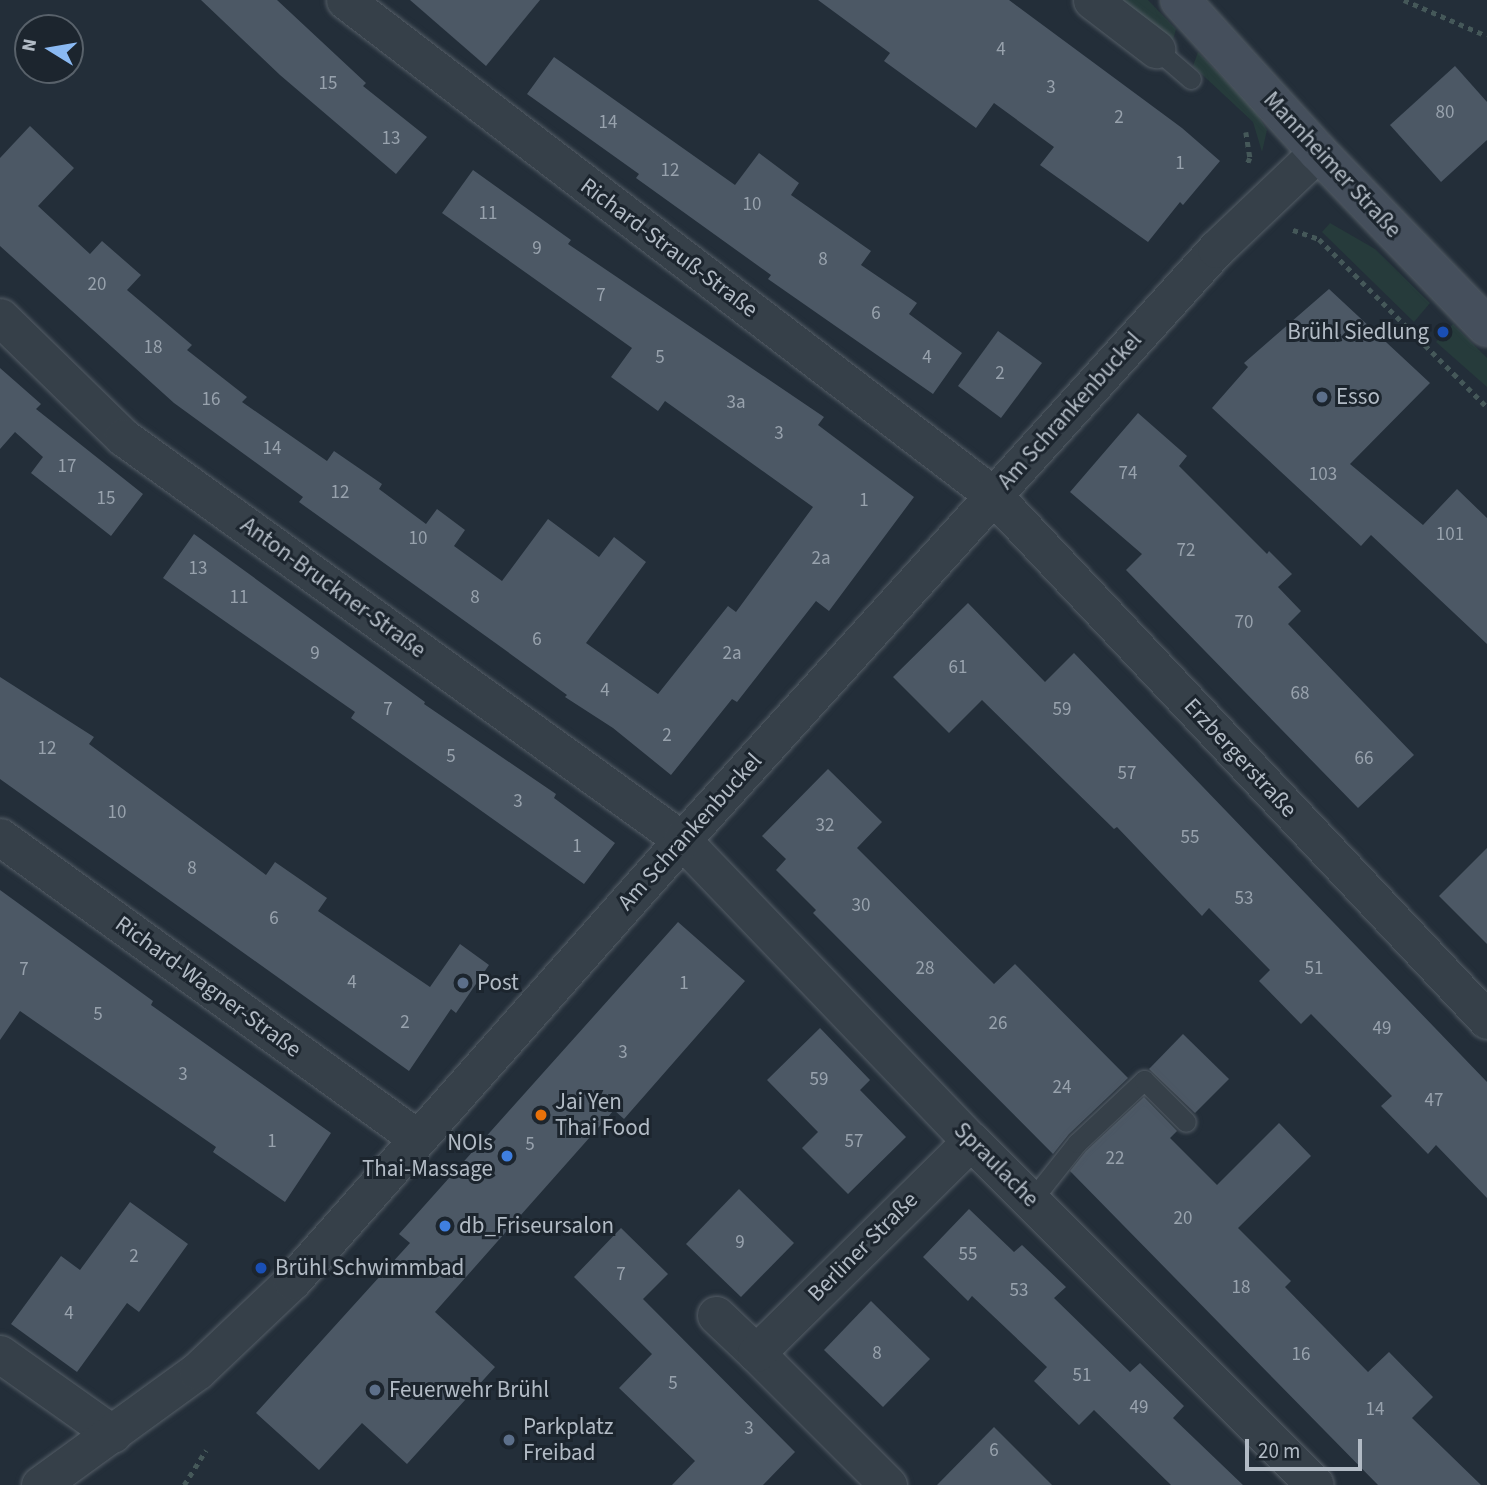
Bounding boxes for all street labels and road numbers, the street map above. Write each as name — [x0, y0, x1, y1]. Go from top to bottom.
street label: Mannheimer Straße — [1257, 86, 1407, 244]
street label: Richard-Strauß-Straße — [575, 172, 763, 324]
street label: Am Schrankenbuckel — [992, 327, 1148, 495]
street label: Anton-Bruckner-Straße — [235, 512, 431, 664]
street label: Erzbergerstraße — [1178, 693, 1302, 823]
street label: Am Schrankenbuckel — [612, 748, 768, 916]
street label: Richard-Wagner-Straße — [110, 910, 306, 1064]
street label: Spraulache — [948, 1117, 1044, 1213]
street label: Berliner Straße — [802, 1186, 924, 1308]

